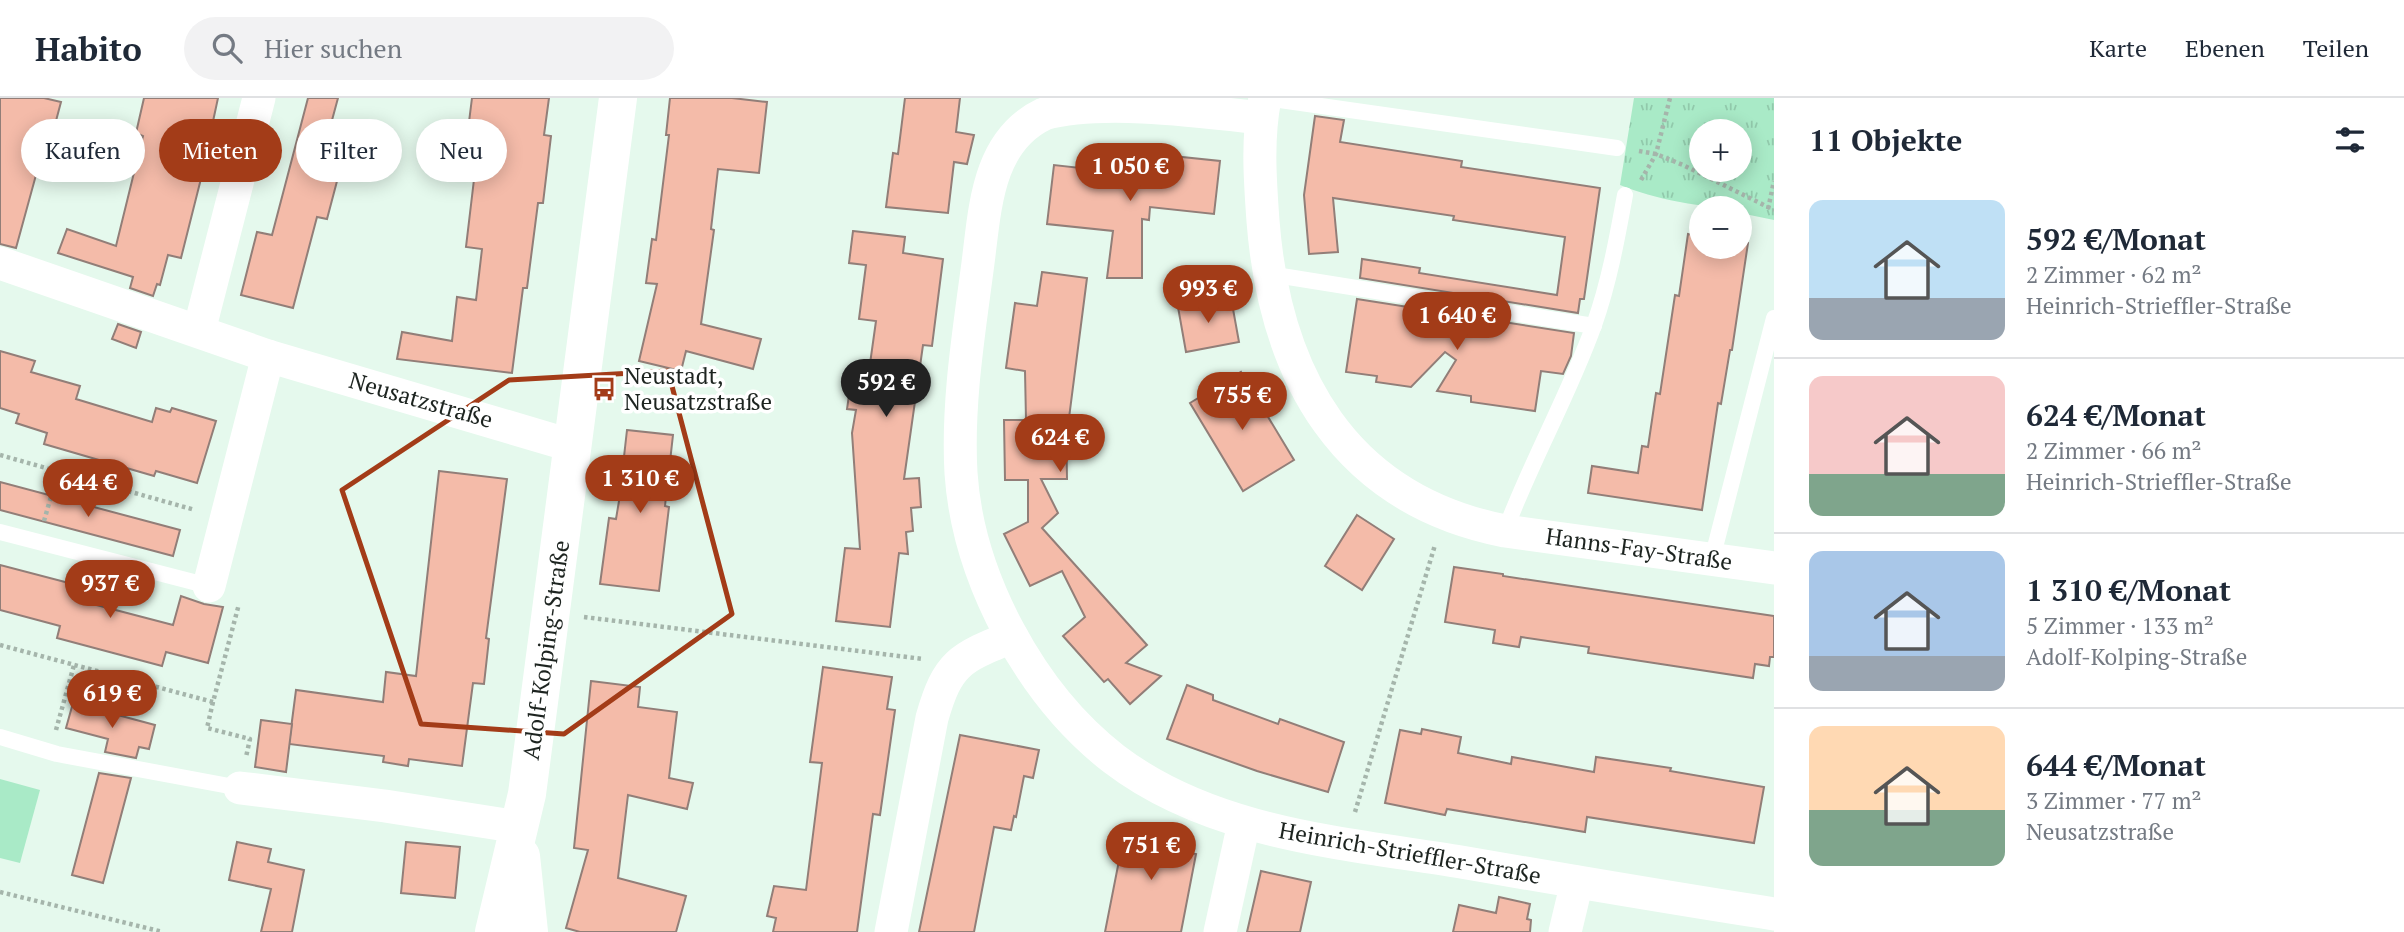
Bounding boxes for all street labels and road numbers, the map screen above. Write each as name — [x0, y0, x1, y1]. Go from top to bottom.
street label: Neusatzstraße — [346, 364, 497, 435]
street label: Hanns-Fay-Straße — [1544, 520, 1734, 577]
street label: Adolf-Kolping-Straße — [515, 538, 576, 762]
street label: Heinrich-Strieffler-Straße — [1277, 814, 1544, 891]

